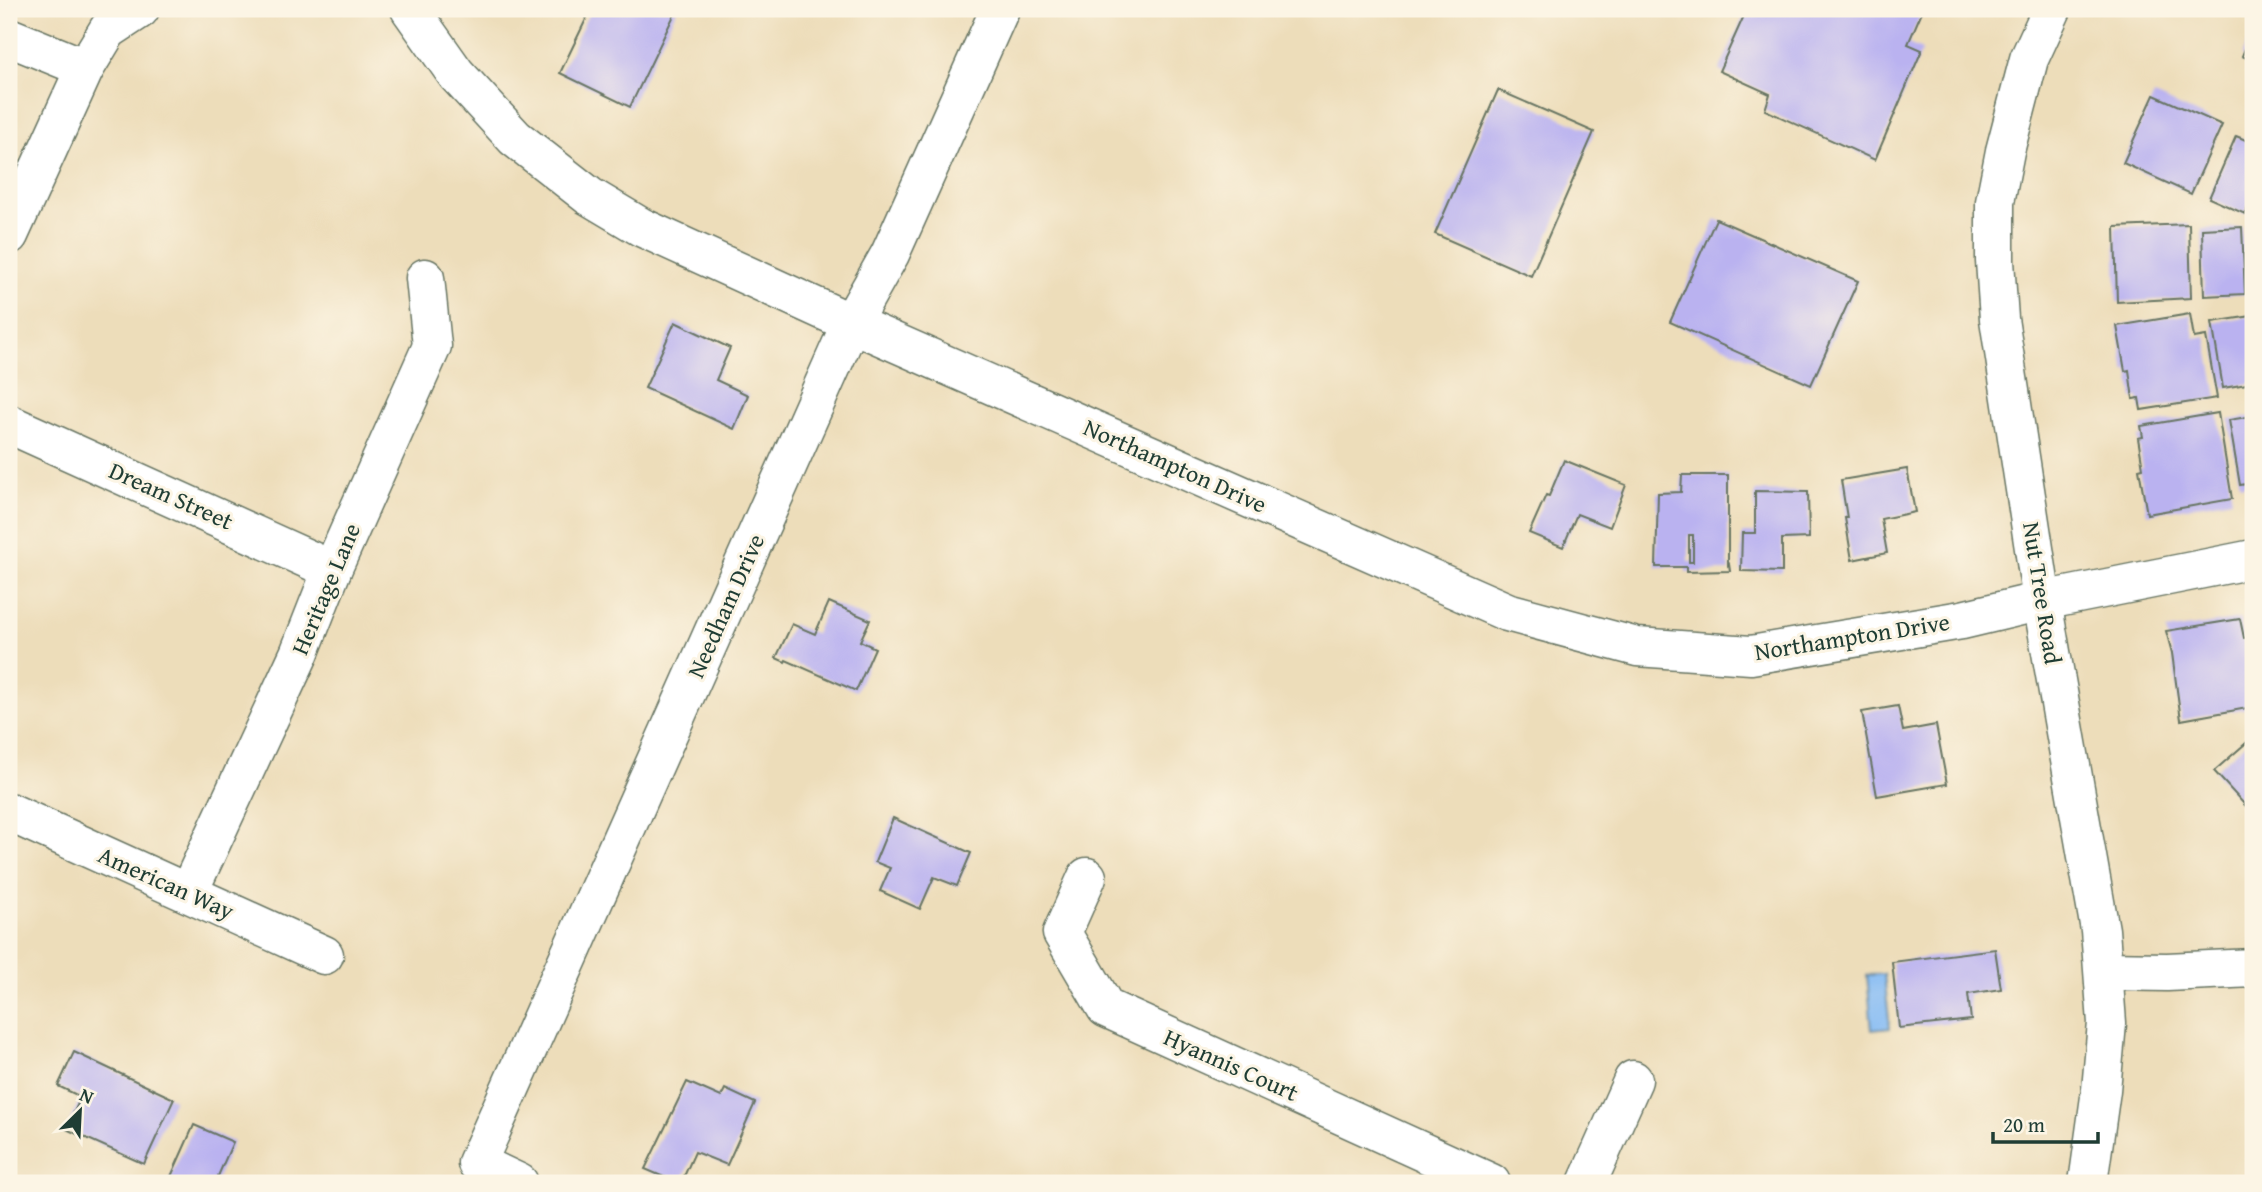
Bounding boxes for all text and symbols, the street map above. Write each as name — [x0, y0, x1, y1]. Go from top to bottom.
street label: Northampton Drive — [1078, 409, 1272, 522]
street label: Dream Street — [104, 453, 239, 539]
street label: Heritage Lane — [282, 518, 369, 660]
street label: Nut Tree Road — [2014, 519, 2071, 667]
street label: Needham Drive — [678, 528, 773, 684]
street label: Northampton Drive — [1752, 604, 1952, 669]
street label: American Way — [93, 837, 240, 928]
street label: Hyannis Court — [1158, 1019, 1305, 1110]
north arrow — [46, 1076, 116, 1146]
text: N — [75, 1080, 99, 1111]
scale bar — [1993, 1101, 2098, 1145]
text: 20 m — [2003, 1109, 2045, 1140]

